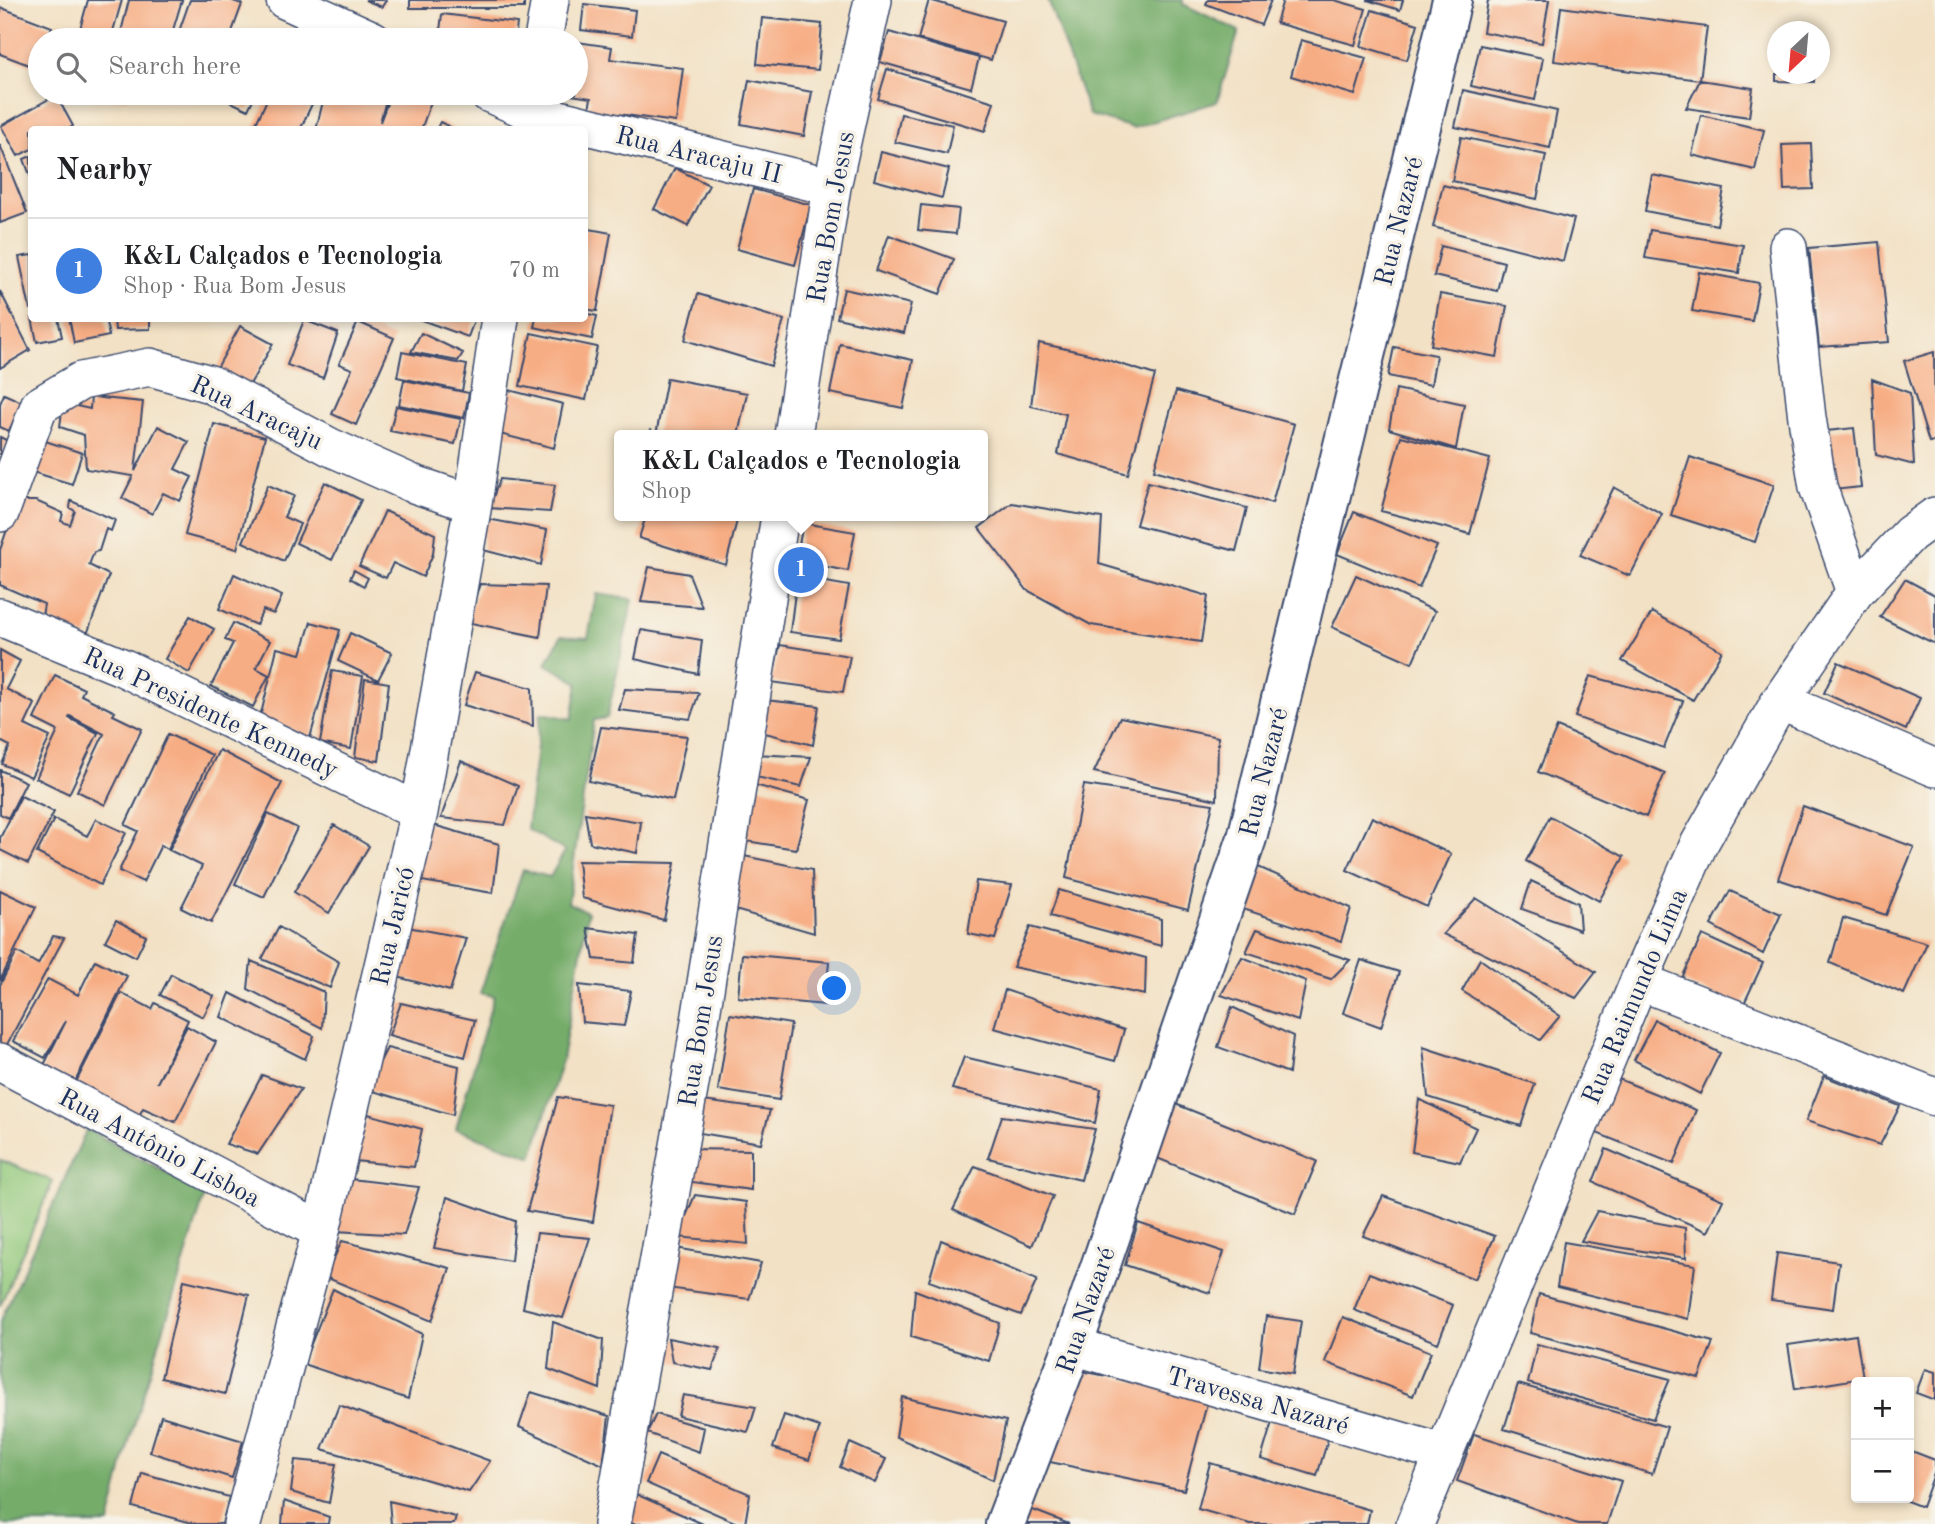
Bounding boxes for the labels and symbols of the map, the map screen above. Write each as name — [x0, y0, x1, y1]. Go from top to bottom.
north arrow — [1767, 21, 1830, 84]
street label: Rua Aracaju II — [613, 123, 784, 189]
street label: Rua Bom Jesus — [804, 129, 860, 305]
street label: Rua Nazaré — [1371, 154, 1429, 289]
street label: Rua Aracaju — [186, 372, 326, 456]
pin: 1 — [778, 544, 824, 596]
street label: Rua Presidente Kennedy — [79, 643, 342, 784]
street label: Rua Nazaré — [1236, 705, 1294, 840]
street label: Rua Jaricó — [368, 864, 420, 989]
street label: Rua Raimundo Lima — [1579, 885, 1693, 1108]
street label: Rua Bom Jesus — [676, 933, 728, 1109]
your location — [817, 971, 851, 1005]
street label: Rua Antônio Lisboa — [54, 1085, 264, 1213]
street label: Rua Nazaré — [1053, 1244, 1121, 1377]
street label: Travessa Nazaré — [1163, 1363, 1351, 1440]

